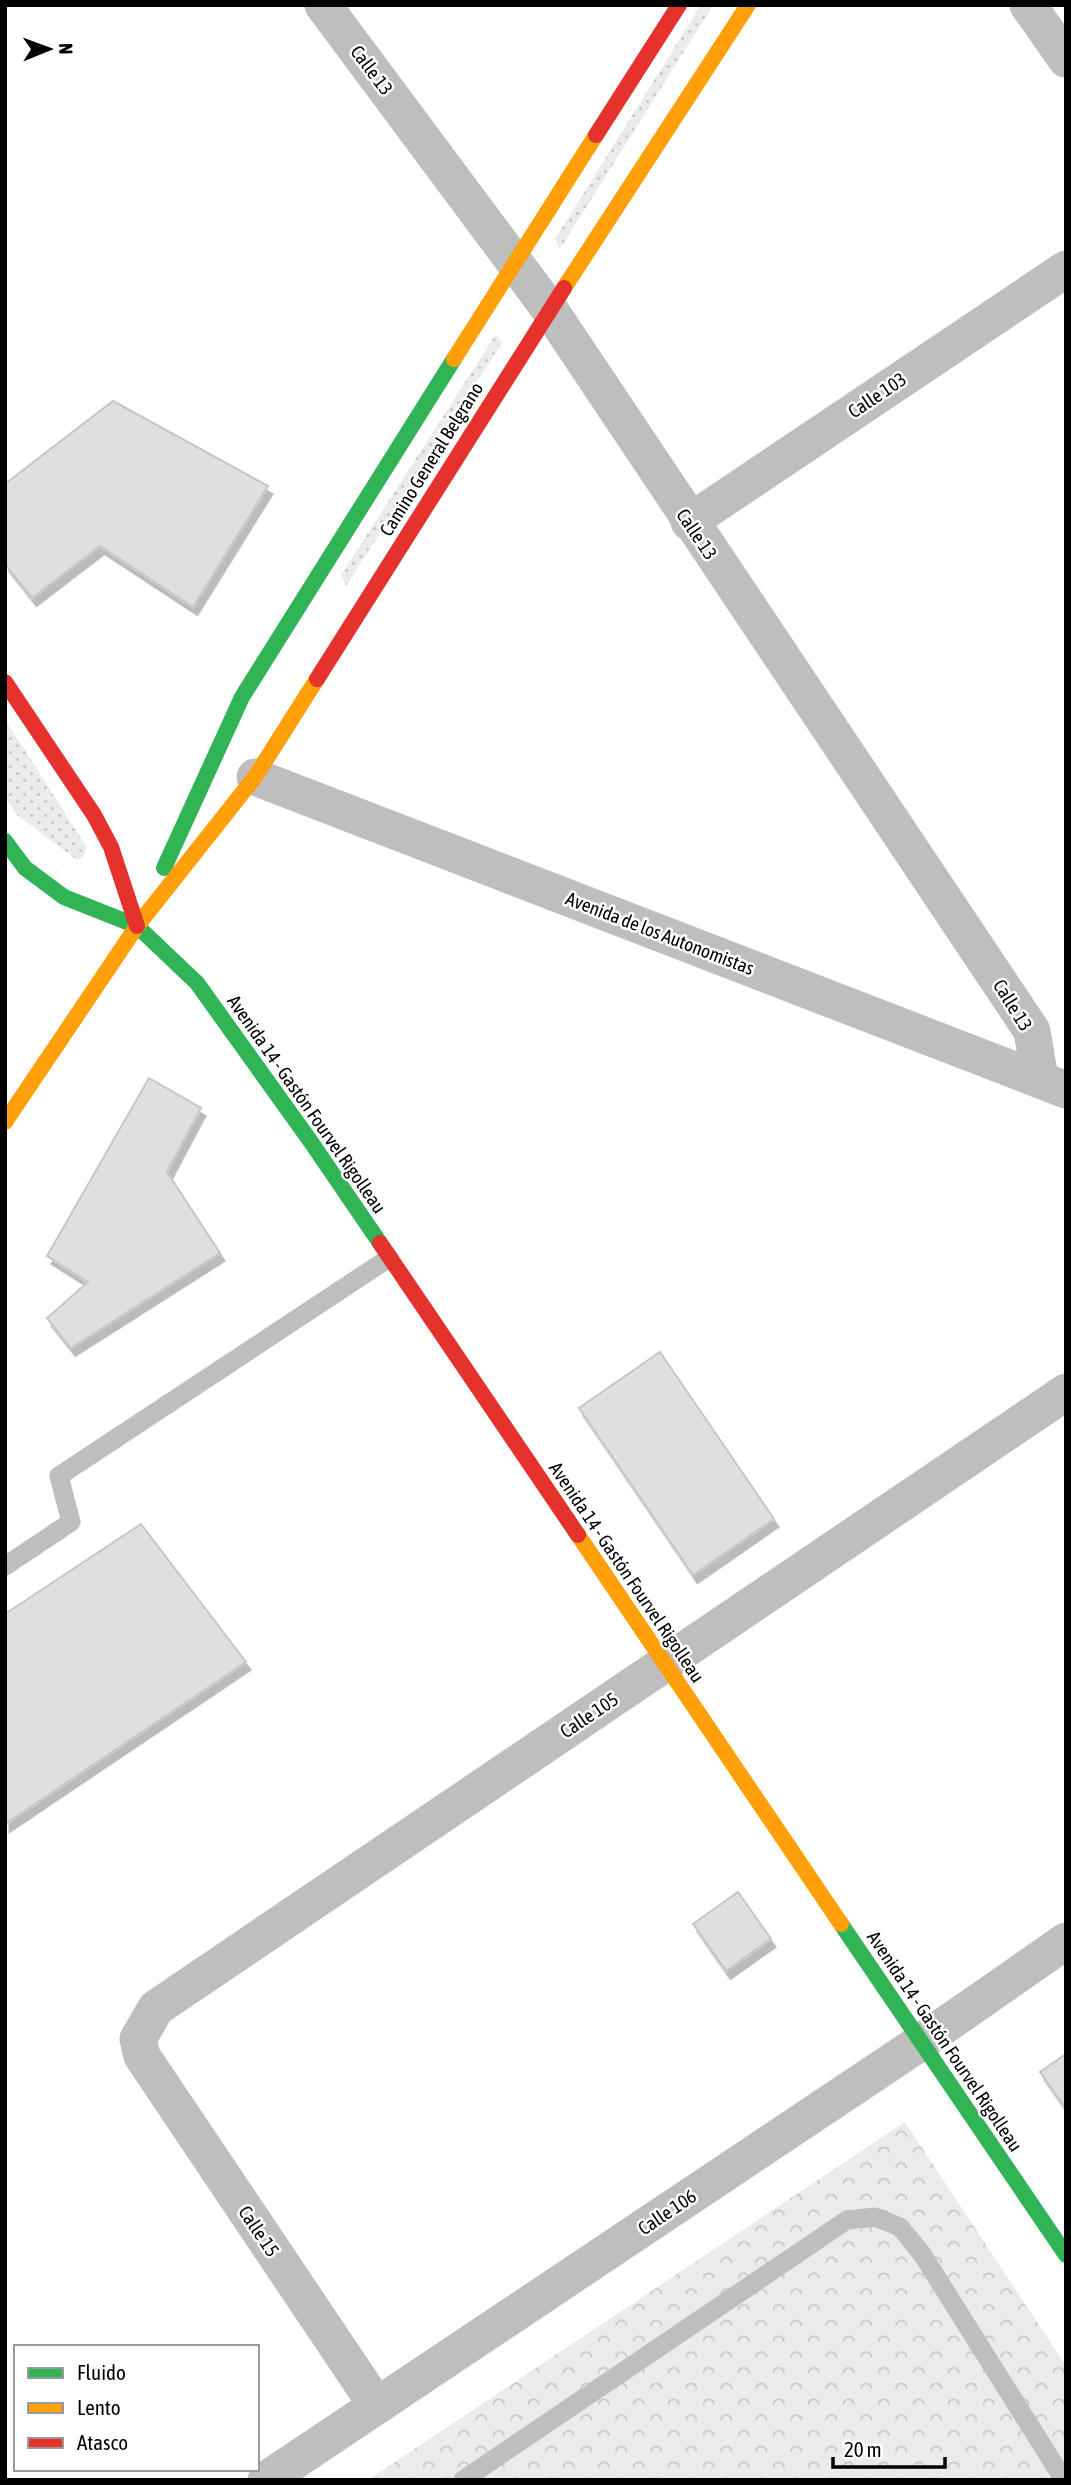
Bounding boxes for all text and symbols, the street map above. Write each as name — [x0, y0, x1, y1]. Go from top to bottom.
north arrow — [14, 14, 84, 84]
street label: Calle 13 — [346, 41, 398, 99]
text: N — [55, 43, 77, 55]
street label: Calle 103 — [844, 368, 910, 422]
street label: Camino General Belgrano — [375, 378, 487, 540]
street label: Calle 13 — [672, 504, 722, 564]
street label: Avenida de los Autonomistas — [563, 887, 757, 979]
street label: Calle 13 — [989, 975, 1037, 1035]
street label: Avenida 14 - Gastón Fourvel Rigolleau — [223, 991, 391, 1217]
street label: Avenida 14 - Gastón Fourvel Rigolleau — [545, 1458, 709, 1686]
street label: Calle 105 — [556, 1688, 622, 1742]
street label: Avenida 14 - Gastón Fourvel Rigolleau — [863, 1927, 1027, 2155]
street label: Calle 106 — [634, 2185, 700, 2239]
street label: Calle 15 — [234, 2201, 284, 2261]
legend — [14, 2345, 259, 2471]
text: Fluido — [77, 2360, 126, 2384]
text: Lento — [77, 2395, 121, 2419]
scale bar — [833, 2426, 945, 2470]
text: Atasco — [77, 2430, 128, 2454]
text: 20 m — [844, 2437, 882, 2461]

